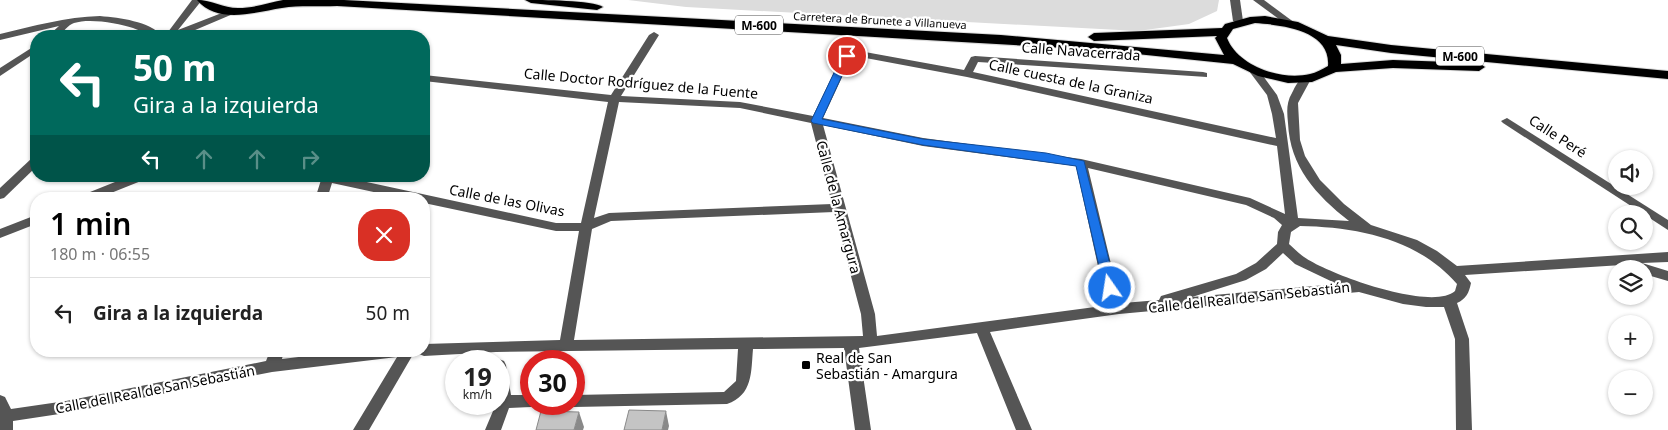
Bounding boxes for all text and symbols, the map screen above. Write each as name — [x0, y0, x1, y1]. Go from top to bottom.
street label: Carretera de Brunete a Villanueva — [793, 8, 967, 32]
road number: M-600 — [735, 16, 783, 34]
pin — [826, 35, 868, 77]
street label: Calle Navacerrada — [1021, 37, 1141, 65]
icon: arrive — [833, 42, 861, 70]
text: 50 m — [133, 44, 216, 91]
road number: M-600 — [1436, 46, 1484, 66]
icon: left — [50, 50, 115, 115]
street label: Calle cuesta de la Graniza — [987, 54, 1155, 108]
street label: Calle Doctor Rodríguez de la Fuente — [523, 63, 759, 103]
text: Gira a la izquierda — [133, 89, 319, 119]
street label: Calle Peré — [1525, 110, 1591, 162]
street label: Calle de la Amargura — [812, 138, 866, 276]
icon: left — [137, 145, 165, 173]
icon: ahead — [190, 145, 218, 173]
icon: ahead — [243, 145, 271, 173]
icon: right — [296, 145, 324, 173]
map controls — [1608, 150, 1653, 415]
button: sound — [1608, 150, 1653, 195]
street label: Calle de las Olivas — [448, 179, 567, 221]
text: 1 min — [50, 203, 131, 244]
button: search — [1608, 205, 1653, 250]
button: close — [358, 209, 410, 261]
text: 180 m · 06:55 — [50, 243, 150, 265]
button: layers — [1608, 260, 1653, 305]
position arrow — [1083, 261, 1135, 313]
street label: Calle del Real de San Sebastián — [1147, 277, 1351, 317]
icon: left — [50, 299, 78, 327]
text: Gira a la izquierda — [93, 300, 263, 326]
text: 50 m — [366, 300, 410, 326]
button: + — [1608, 315, 1653, 360]
place label: Real de San Sebastián - Amargura — [816, 348, 958, 383]
speed limit sign: 30 — [520, 350, 585, 415]
text: 19 — [463, 359, 492, 393]
marker: Real de San Sebastián - Amargura — [800, 359, 812, 371]
street label: Calle del Real de San Sebastián — [54, 360, 256, 418]
button: − — [1608, 370, 1653, 415]
text: km/h — [463, 386, 492, 403]

